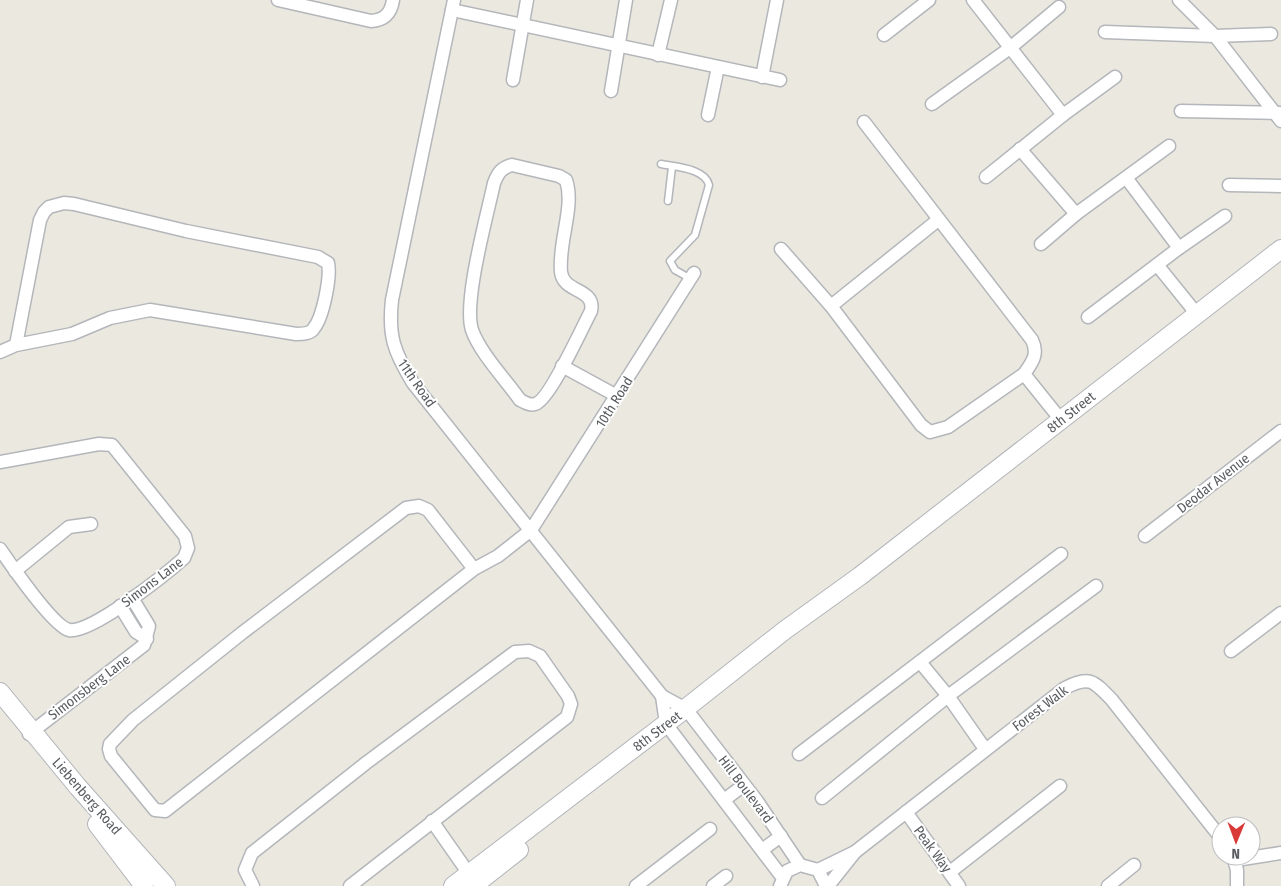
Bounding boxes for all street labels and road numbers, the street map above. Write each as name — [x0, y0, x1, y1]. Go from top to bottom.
street label: 11th Road — [394, 356, 439, 411]
street label: 10th Road — [592, 374, 637, 431]
street label: 8th Street — [1044, 388, 1099, 437]
street label: Deodar Avenue — [1174, 450, 1253, 517]
street label: Simons Lane — [118, 554, 186, 611]
street label: Simonsberg Lane — [45, 651, 134, 724]
street label: Forest Walk — [1009, 682, 1072, 735]
street label: 8th Street — [630, 707, 685, 755]
street label: Hill Boulevard — [715, 752, 777, 827]
street label: Liebenberg Road — [49, 754, 125, 838]
street label: Peak Way — [910, 823, 956, 876]

